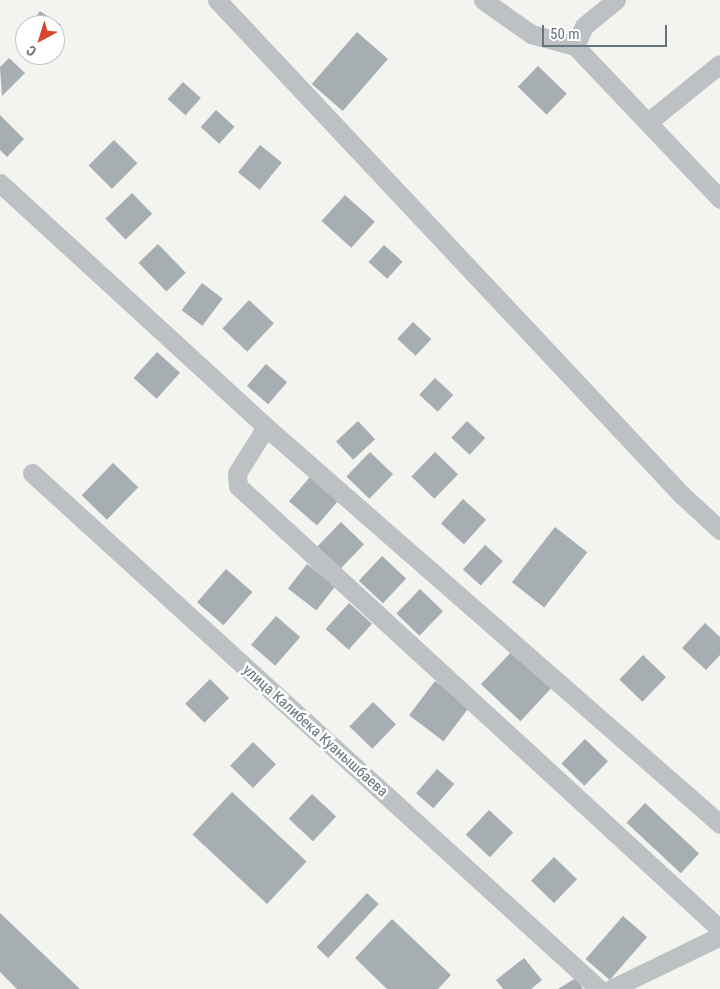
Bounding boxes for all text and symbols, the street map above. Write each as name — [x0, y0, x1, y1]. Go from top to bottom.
north arrow — [15, 15, 65, 65]
scale bar — [545, 15, 670, 47]
text: 50 m — [550, 25, 580, 43]
text: С — [23, 42, 39, 60]
street label: улица Калибека Куанышбаева — [239, 661, 391, 801]

